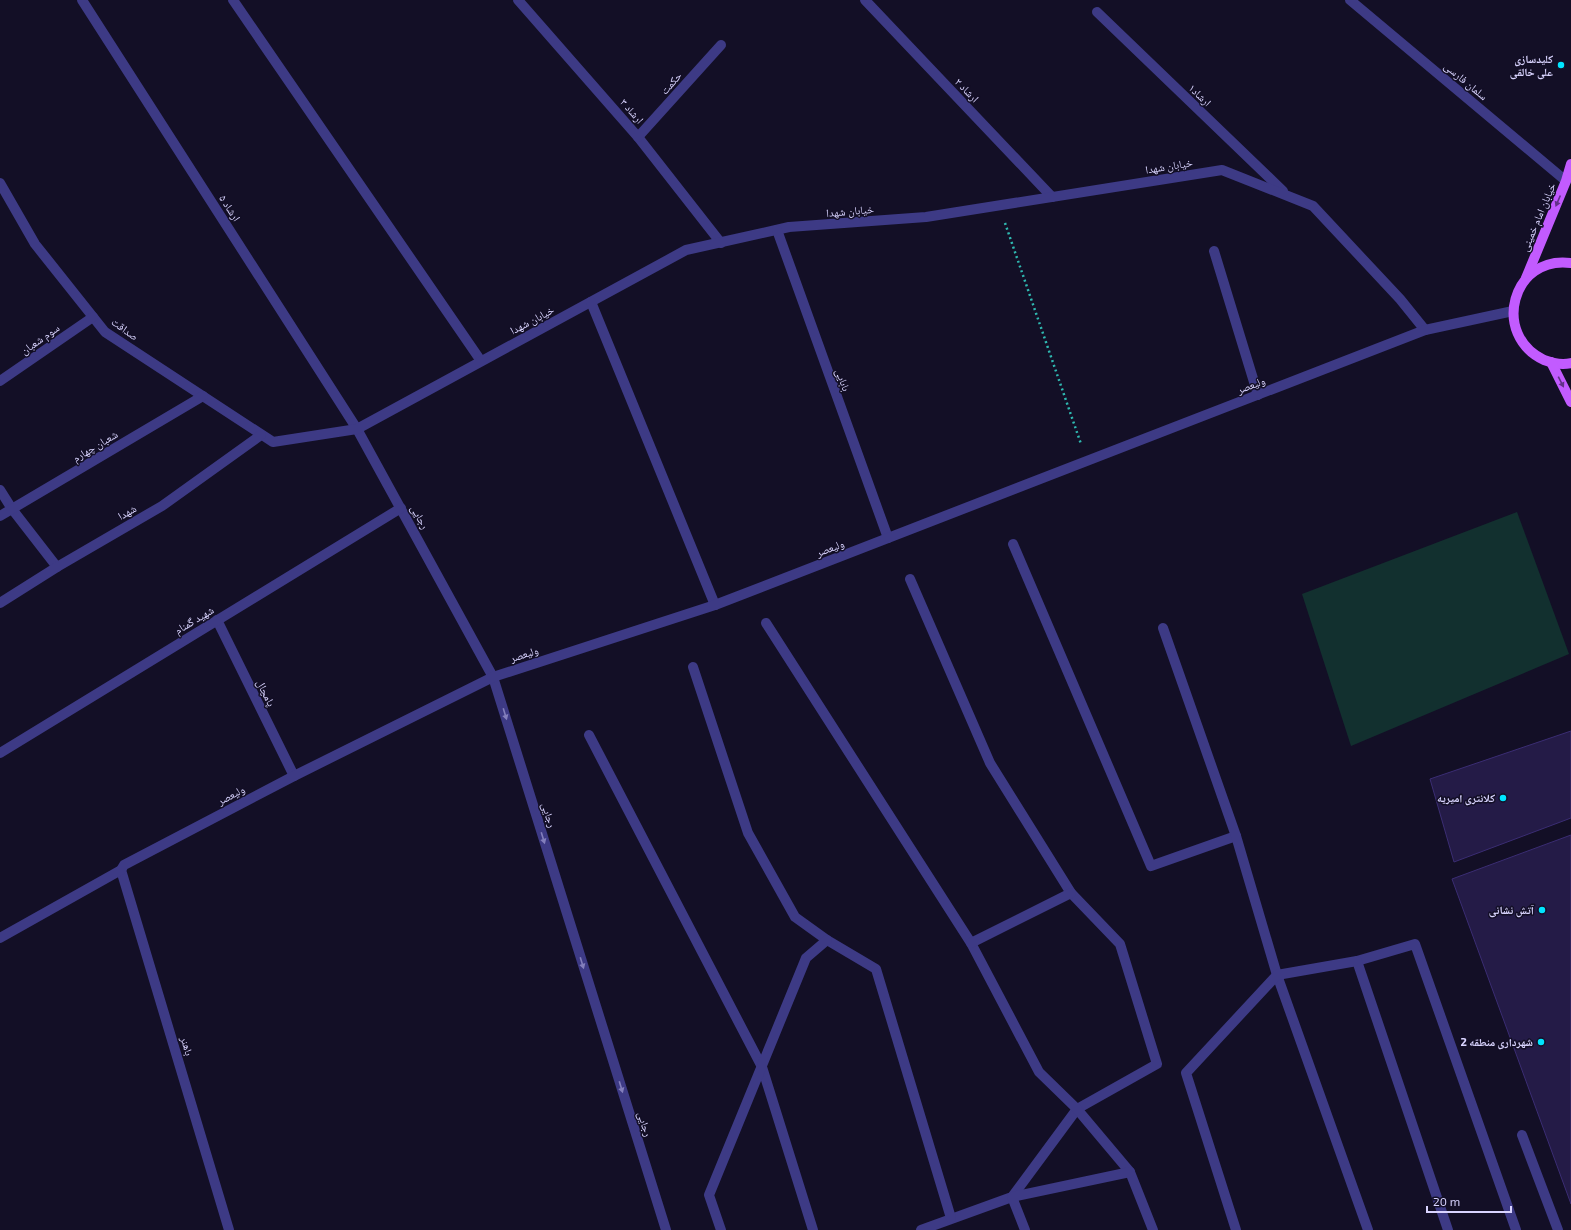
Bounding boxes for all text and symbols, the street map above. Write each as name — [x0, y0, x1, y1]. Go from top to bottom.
place label: کلیدسازی علی خالقی — [1510, 52, 1553, 80]
street label: سلمان فارسی — [1441, 59, 1491, 103]
marker: کلیدسازی علی خالقی — [1556, 60, 1566, 70]
street label: حکمت — [657, 69, 684, 97]
street label: ارشاد ۲ — [953, 75, 982, 105]
street label: ارشاد۱ — [1186, 81, 1214, 108]
street label: ارشاد ۳ — [618, 96, 647, 126]
street label: خیابان شهدا — [1144, 155, 1194, 177]
street label: خیابان امام خمینی — [1517, 181, 1559, 253]
street label: ارشاد ۵ — [217, 192, 244, 223]
one-way arrow — [1555, 195, 1561, 206]
street label: خیابان شهدا — [826, 202, 874, 220]
street label: خیابان شهدا — [508, 303, 556, 337]
street label: صداقت — [109, 314, 141, 343]
street label: سوم شعبان — [18, 321, 62, 357]
street label: بابایی — [832, 367, 854, 393]
street label: ولیعصر — [1234, 373, 1267, 396]
one-way arrow — [1558, 377, 1564, 388]
street label: شعبان چهارم — [70, 427, 120, 465]
street label: شهدا — [115, 501, 138, 522]
street label: رجایی — [408, 503, 432, 531]
street label: ولیعصر — [813, 536, 846, 559]
street label: شهید گمنام — [172, 603, 216, 637]
street label: ولیعصر — [507, 643, 540, 665]
street label: پامچال — [253, 677, 279, 709]
one-way arrow — [502, 709, 508, 721]
street label: ولیعصر — [214, 782, 247, 808]
place label: کلانتری امیریه — [1437, 791, 1495, 806]
marker: کلانتری امیریه — [1498, 793, 1508, 803]
street label: رجایی — [539, 801, 559, 829]
one-way arrow — [541, 833, 547, 845]
place label: آتش نشانی — [1489, 903, 1534, 918]
marker: آتش نشانی — [1537, 905, 1547, 915]
one-way arrow — [579, 957, 585, 969]
street label: باهنر — [178, 1034, 196, 1057]
place label: شهرداری منطقه 2 — [1461, 1035, 1533, 1050]
marker: شهرداری منطقه 2 — [1536, 1037, 1546, 1047]
one-way arrow — [618, 1081, 624, 1093]
street label: رجایی — [635, 1110, 655, 1138]
scale bar — [1427, 1188, 1511, 1214]
text: 20 m — [1433, 1194, 1460, 1208]

